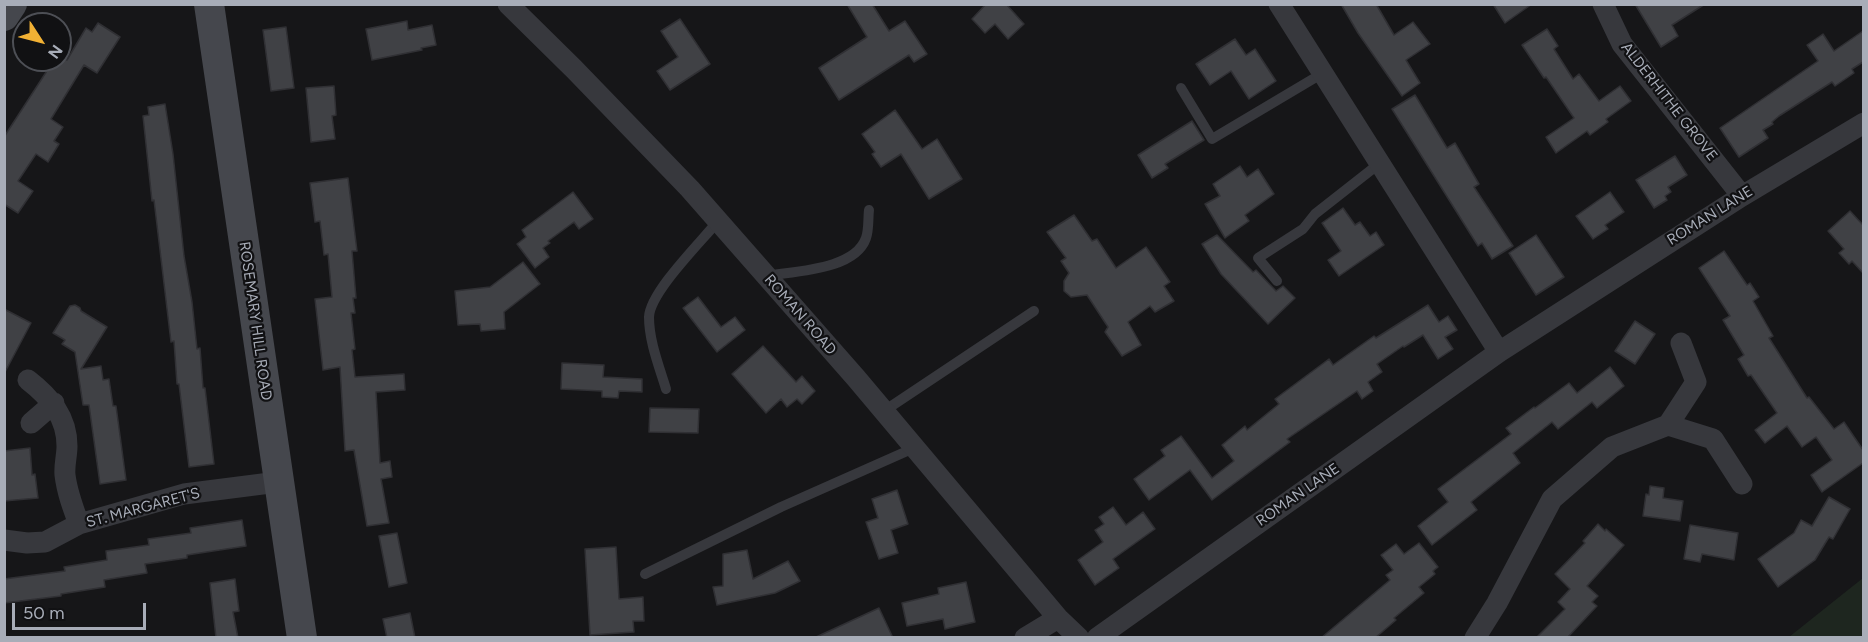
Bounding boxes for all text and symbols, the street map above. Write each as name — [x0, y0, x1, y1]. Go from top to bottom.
north arrow — [12, 12, 72, 72]
street label: ALDERHITHE GROVE — [1617, 39, 1721, 165]
text: N — [44, 41, 67, 62]
street label: ROMAN LANE — [1664, 182, 1756, 250]
street label: ROSEMARY HILL ROAD — [235, 240, 275, 402]
street label: ROMAN ROAD — [760, 271, 840, 359]
street label: ROMAN LANE — [1253, 460, 1343, 530]
street label: ST. MARGARET'S — [84, 484, 202, 532]
scale bar — [15, 591, 148, 629]
text: 50 m — [23, 602, 65, 624]

